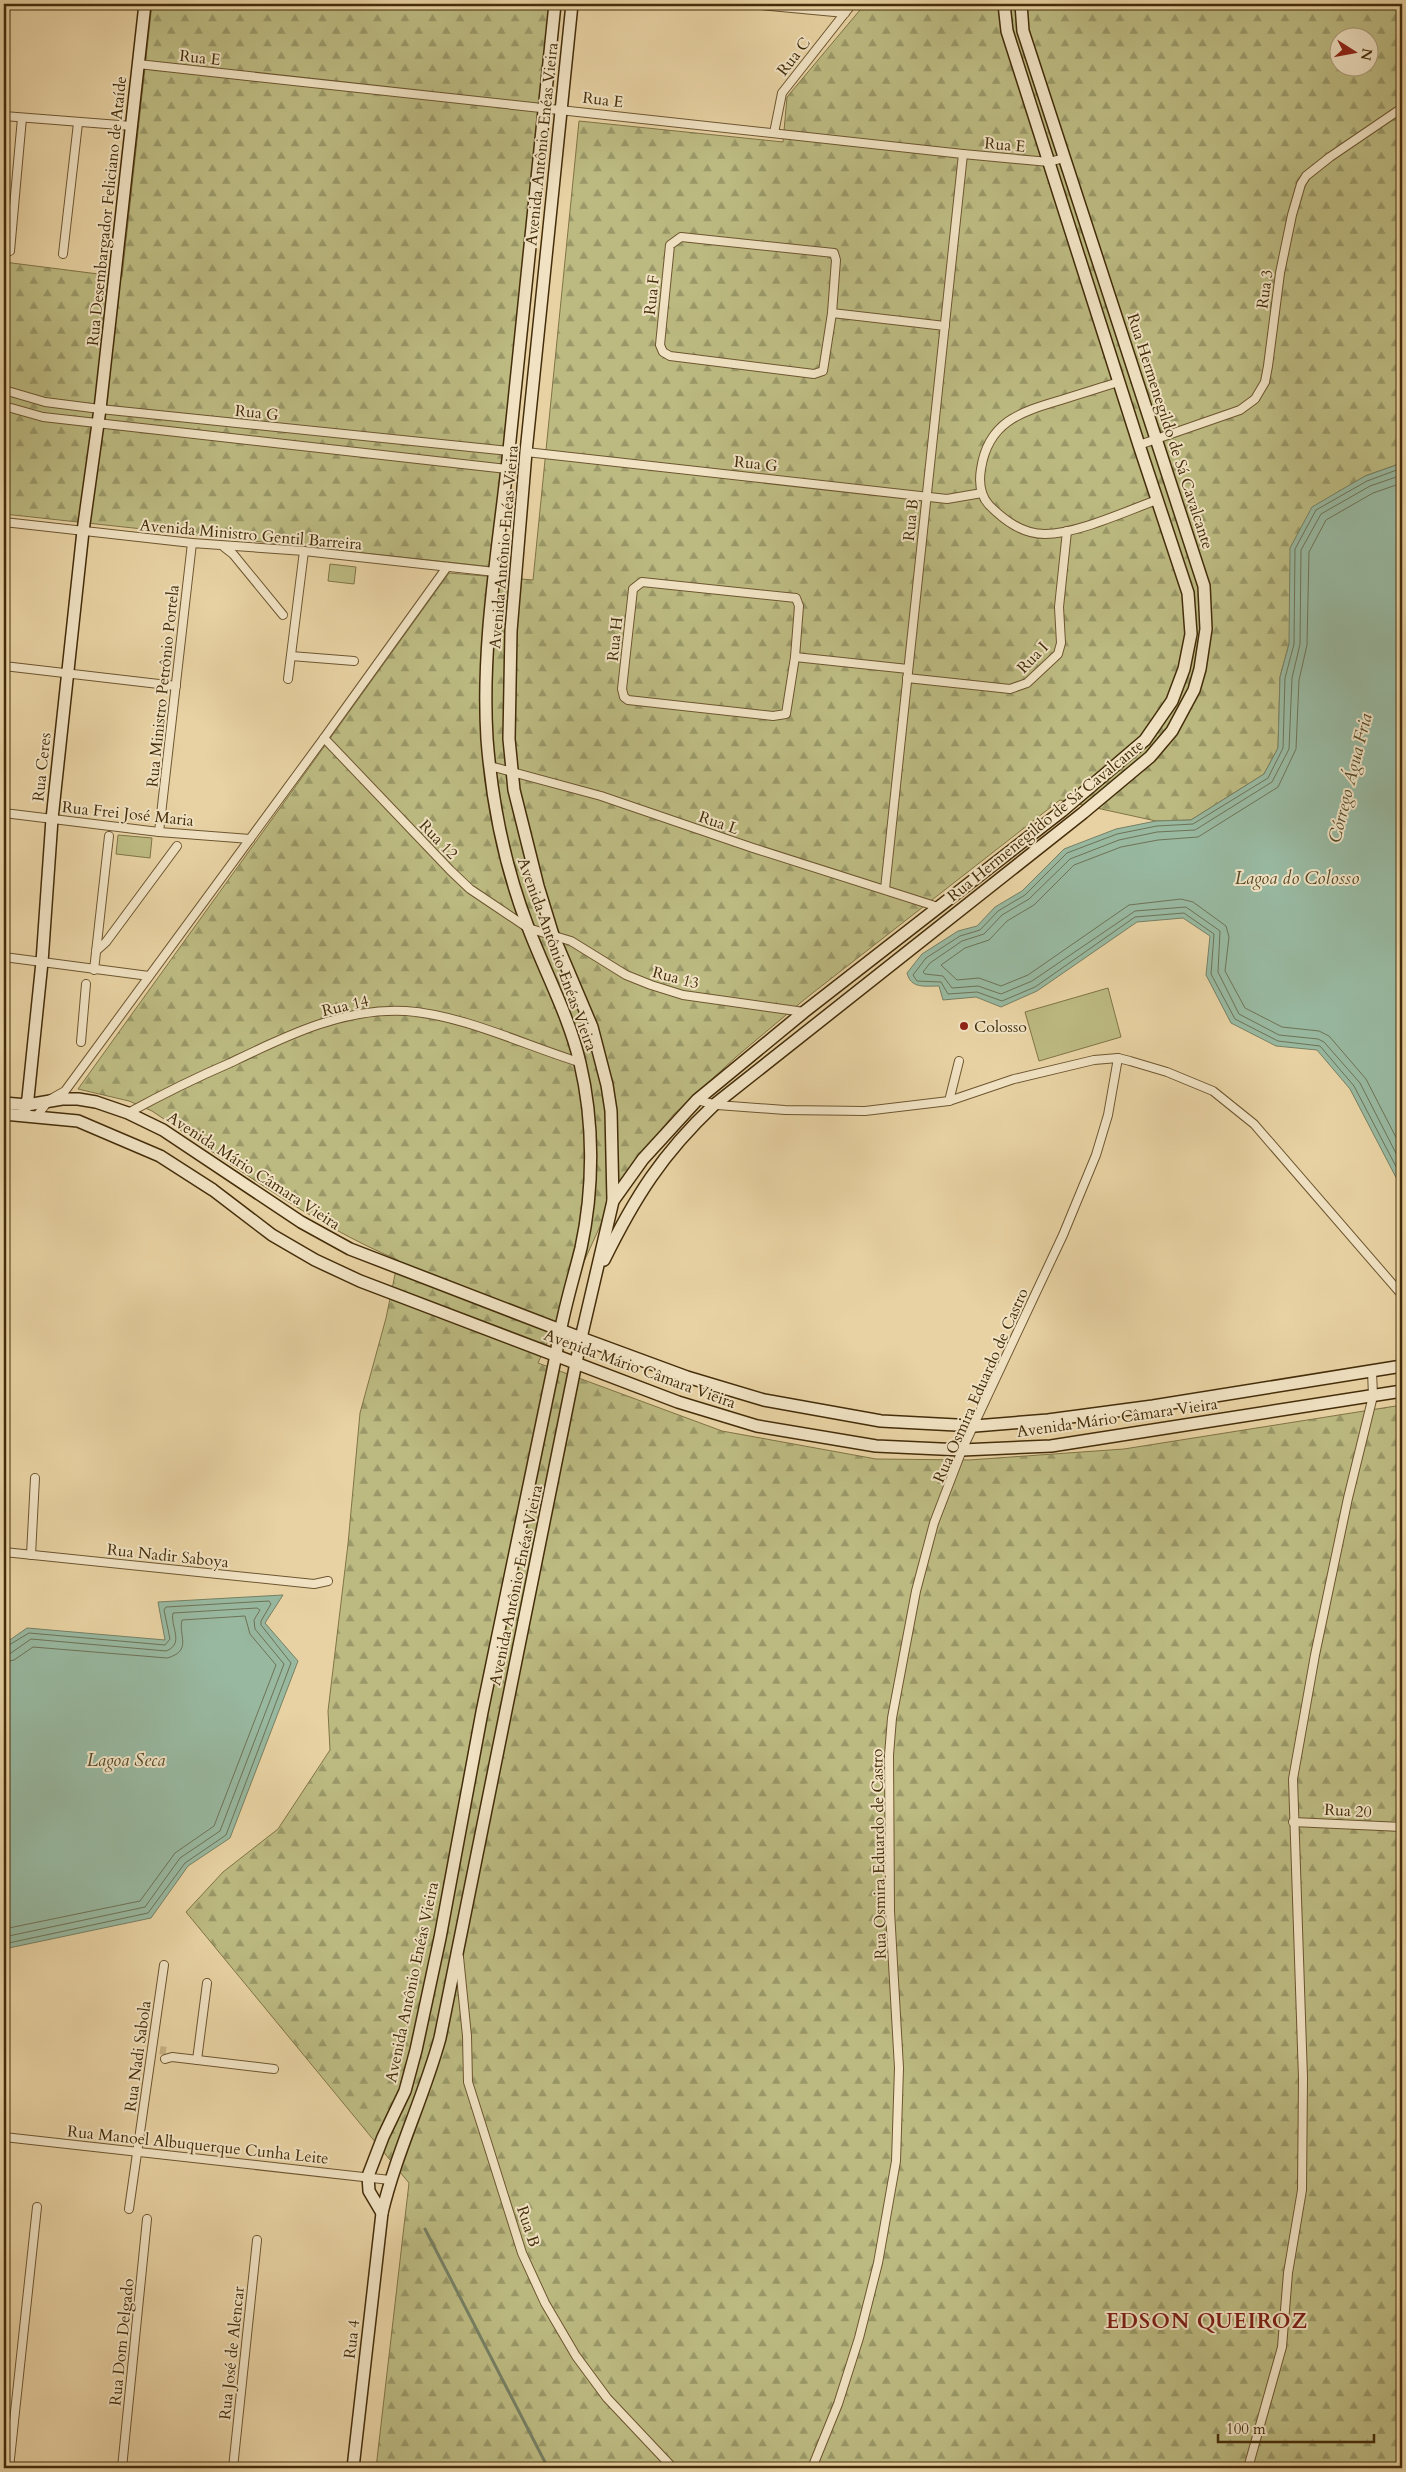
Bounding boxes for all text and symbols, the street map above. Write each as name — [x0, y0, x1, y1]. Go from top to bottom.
north arrow — [1328, 28, 1378, 78]
street label: Rua C — [772, 33, 816, 80]
street label: Avenida Antônio Enéas Vieira — [520, 41, 564, 247]
street label: Rua E — [178, 45, 222, 71]
text: N — [1356, 47, 1377, 62]
street label: Rua Desembargador Feliciano de Ataíde — [82, 75, 132, 347]
street label: Rua E — [581, 87, 625, 113]
street label: Rua E — [984, 132, 1026, 158]
street label: Rua 3 — [1251, 268, 1279, 310]
street label: Rua F — [639, 274, 665, 316]
street label: Rua Hermenegildo de Sá Cavalcante — [1121, 311, 1219, 552]
street label: Rua G — [234, 400, 280, 426]
street label: Avenida Antônio Enéas Vieira — [484, 444, 524, 650]
street label: Rua G — [733, 451, 779, 477]
street label: Rua B — [898, 498, 924, 542]
street label: Avenida Ministro Gentil Barreira — [139, 514, 363, 556]
street label: Rua Ministro Petrônio Portela — [141, 584, 185, 788]
street label: Rua H — [602, 616, 628, 662]
street label: Rua I — [1012, 637, 1053, 678]
water label: Córrego Água Fria — [1322, 711, 1379, 845]
street label: Rua Ceres — [27, 732, 57, 803]
street label: Rua Hermenegildo de Sá Cavalcante — [943, 735, 1148, 907]
street label: Rua Frei José Maria — [61, 796, 195, 832]
street label: Rua L — [696, 806, 742, 840]
street label: Rua 12 — [414, 815, 463, 864]
street label: Avenida Antônio Enéas Vieira — [512, 855, 602, 1054]
water label: Lagoa do Colosso — [1235, 866, 1359, 891]
street label: Rua 13 — [650, 961, 702, 995]
street label: Rua 14 — [320, 990, 371, 1022]
place label: Colosso — [974, 1016, 1027, 1038]
marker: Colosso — [958, 1020, 970, 1032]
street label: Avenida Mário Câmara Vieira — [162, 1106, 345, 1235]
street label: Rua Osmira Eduardo de Castro — [928, 1284, 1034, 1486]
street label: Avenida Mário Câmara Vieira — [541, 1324, 739, 1414]
street label: Avenida Mário Câmara Vieira — [1015, 1393, 1219, 1443]
street label: Avenida Antônio Enéas Vieira — [484, 1483, 548, 1687]
street label: Rua Nadir Saboya — [106, 1539, 230, 1573]
water label: Lagoa Seca — [87, 1748, 165, 1773]
street label: Rua Osmira Eduardo de Castro — [866, 1748, 892, 1960]
street label: Rua 20 — [1324, 1799, 1372, 1823]
street label: Avenida Antônio Enéas Vieira — [380, 1880, 444, 2084]
street label: Rua Nadi Sabola — [119, 1999, 157, 2113]
street label: Rua Manoel Albuquerque Cunha Leite — [66, 2120, 330, 2170]
street label: Rua B — [511, 2203, 545, 2250]
street label: Rua Dom Delgado — [104, 2277, 140, 2407]
street label: Rua José de Alencar — [214, 2285, 250, 2421]
district label: EDSON QUEIROZ — [1106, 2307, 1308, 2336]
street label: Rua 4 — [339, 2318, 365, 2360]
scale bar — [1218, 2412, 1375, 2444]
text: 100 m — [1226, 2419, 1266, 2439]

